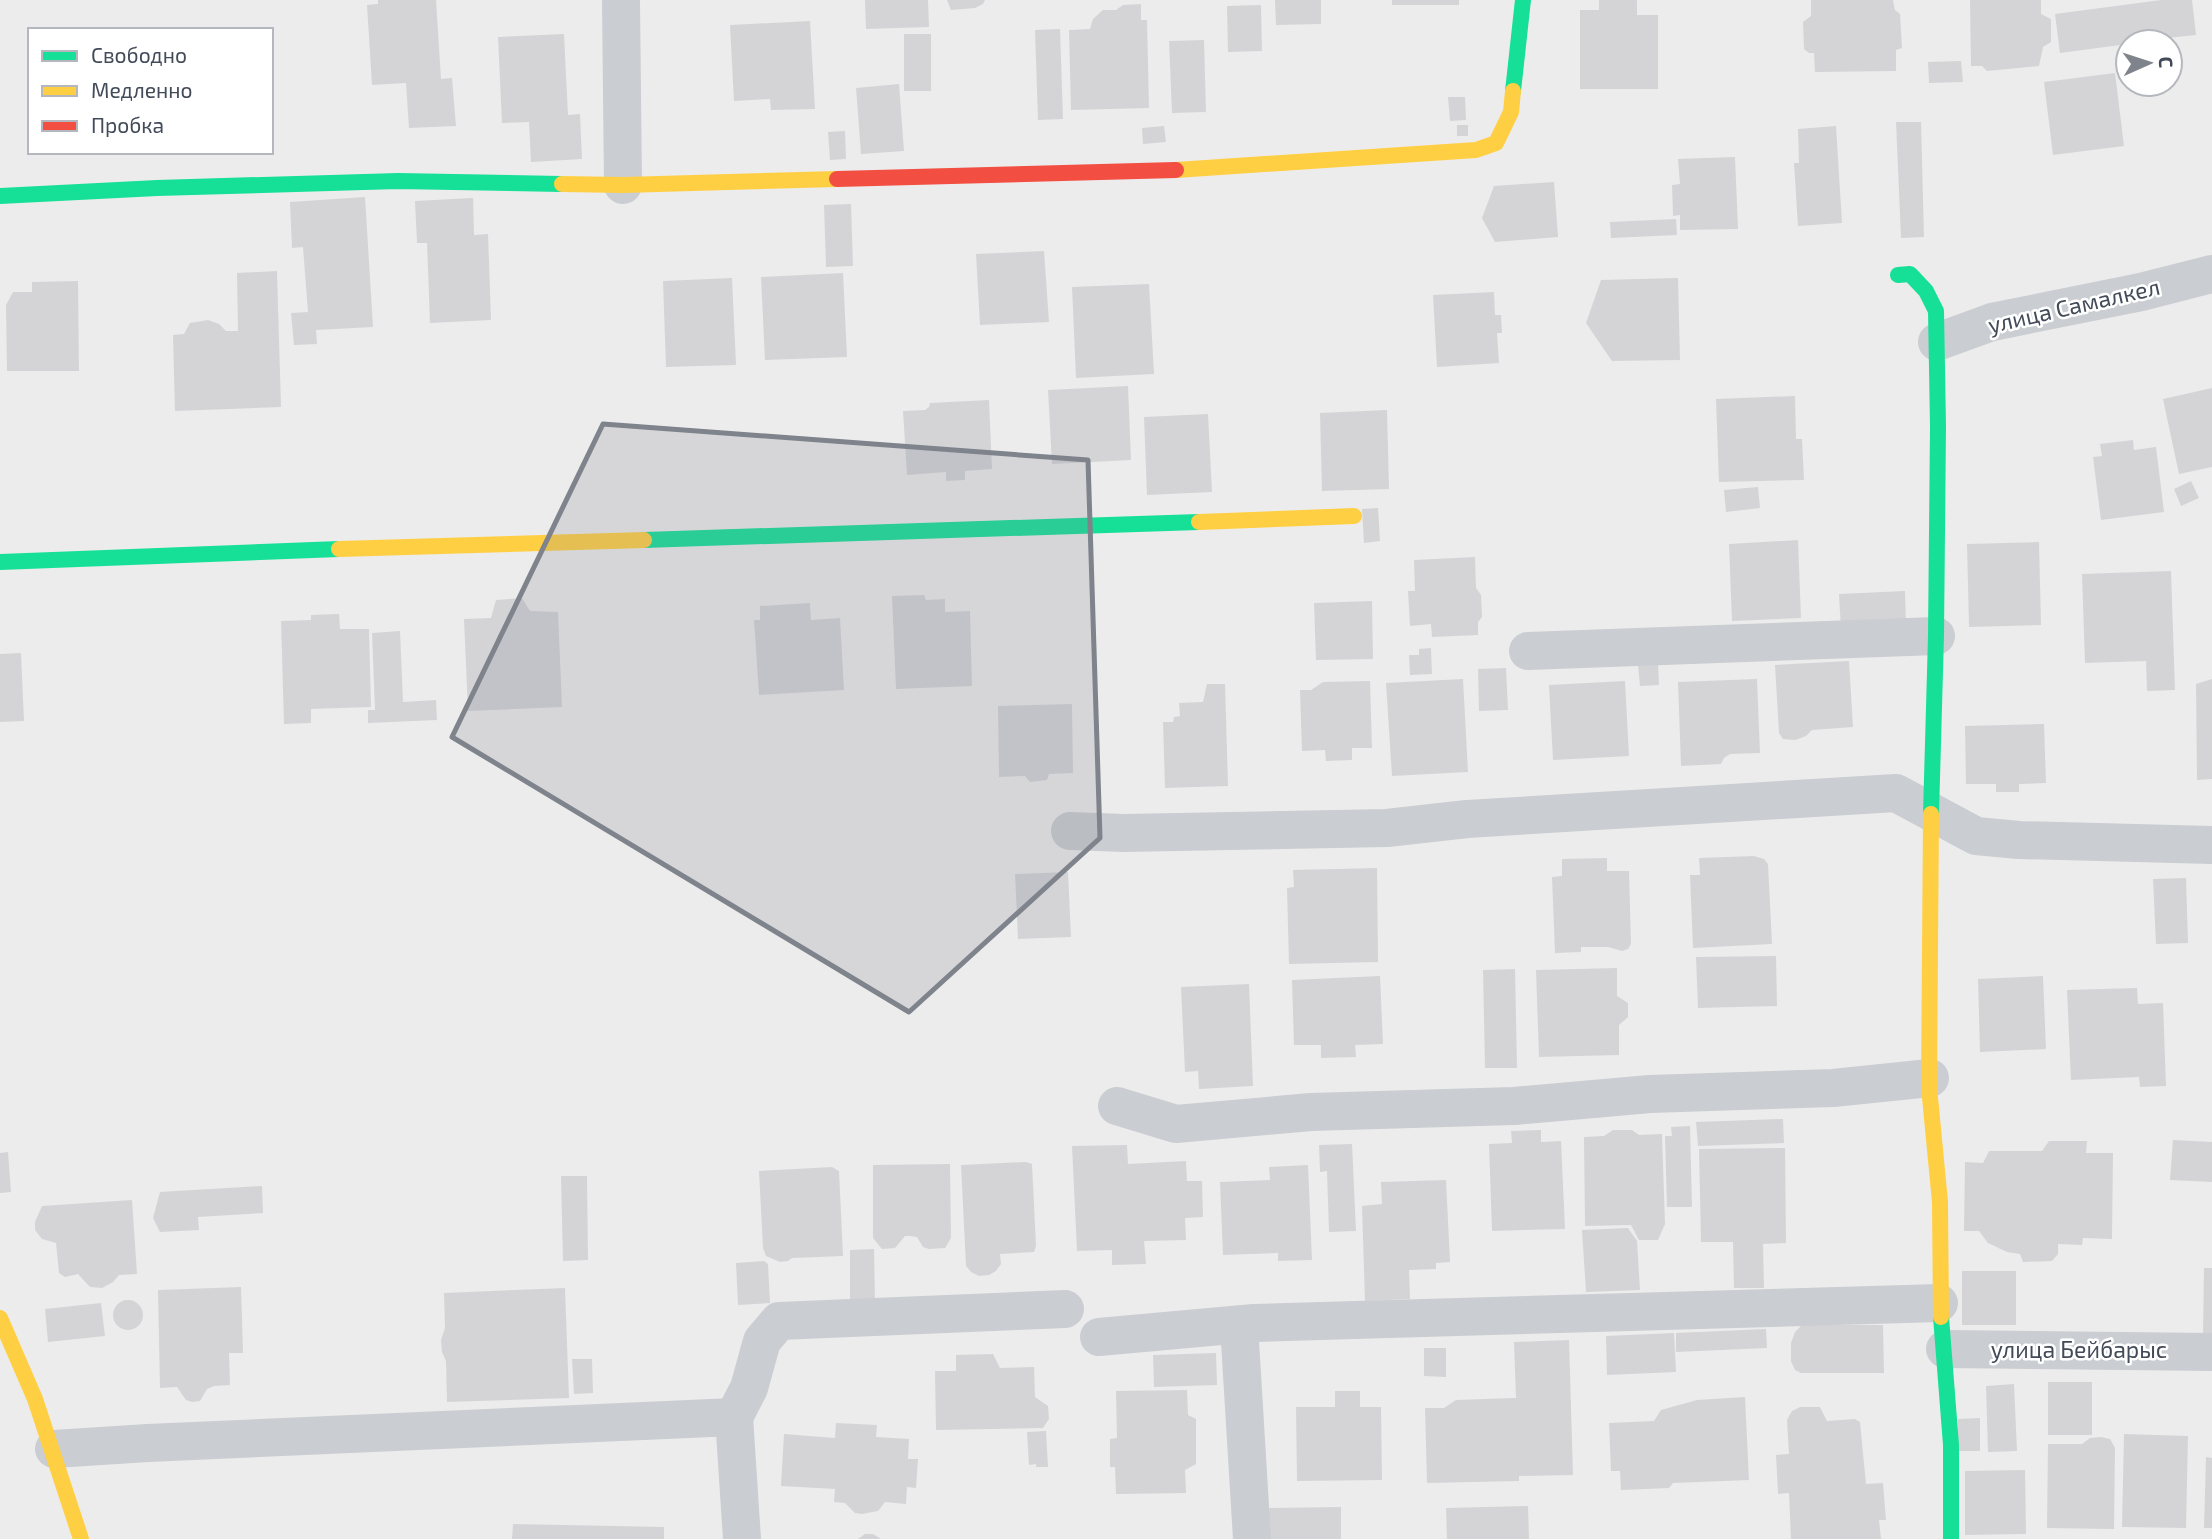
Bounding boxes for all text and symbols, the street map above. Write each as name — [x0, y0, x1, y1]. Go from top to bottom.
legend — [28, 28, 273, 154]
north arrow — [2114, 28, 2184, 98]
text: Свободно — [91, 42, 187, 67]
text: С — [2155, 56, 2178, 68]
text: Медленно — [91, 77, 193, 102]
text: Пробка — [91, 112, 164, 137]
street label: улица Самалкел — [1985, 272, 2163, 339]
street label: улица Бейбарыс — [1991, 1335, 2167, 1364]

